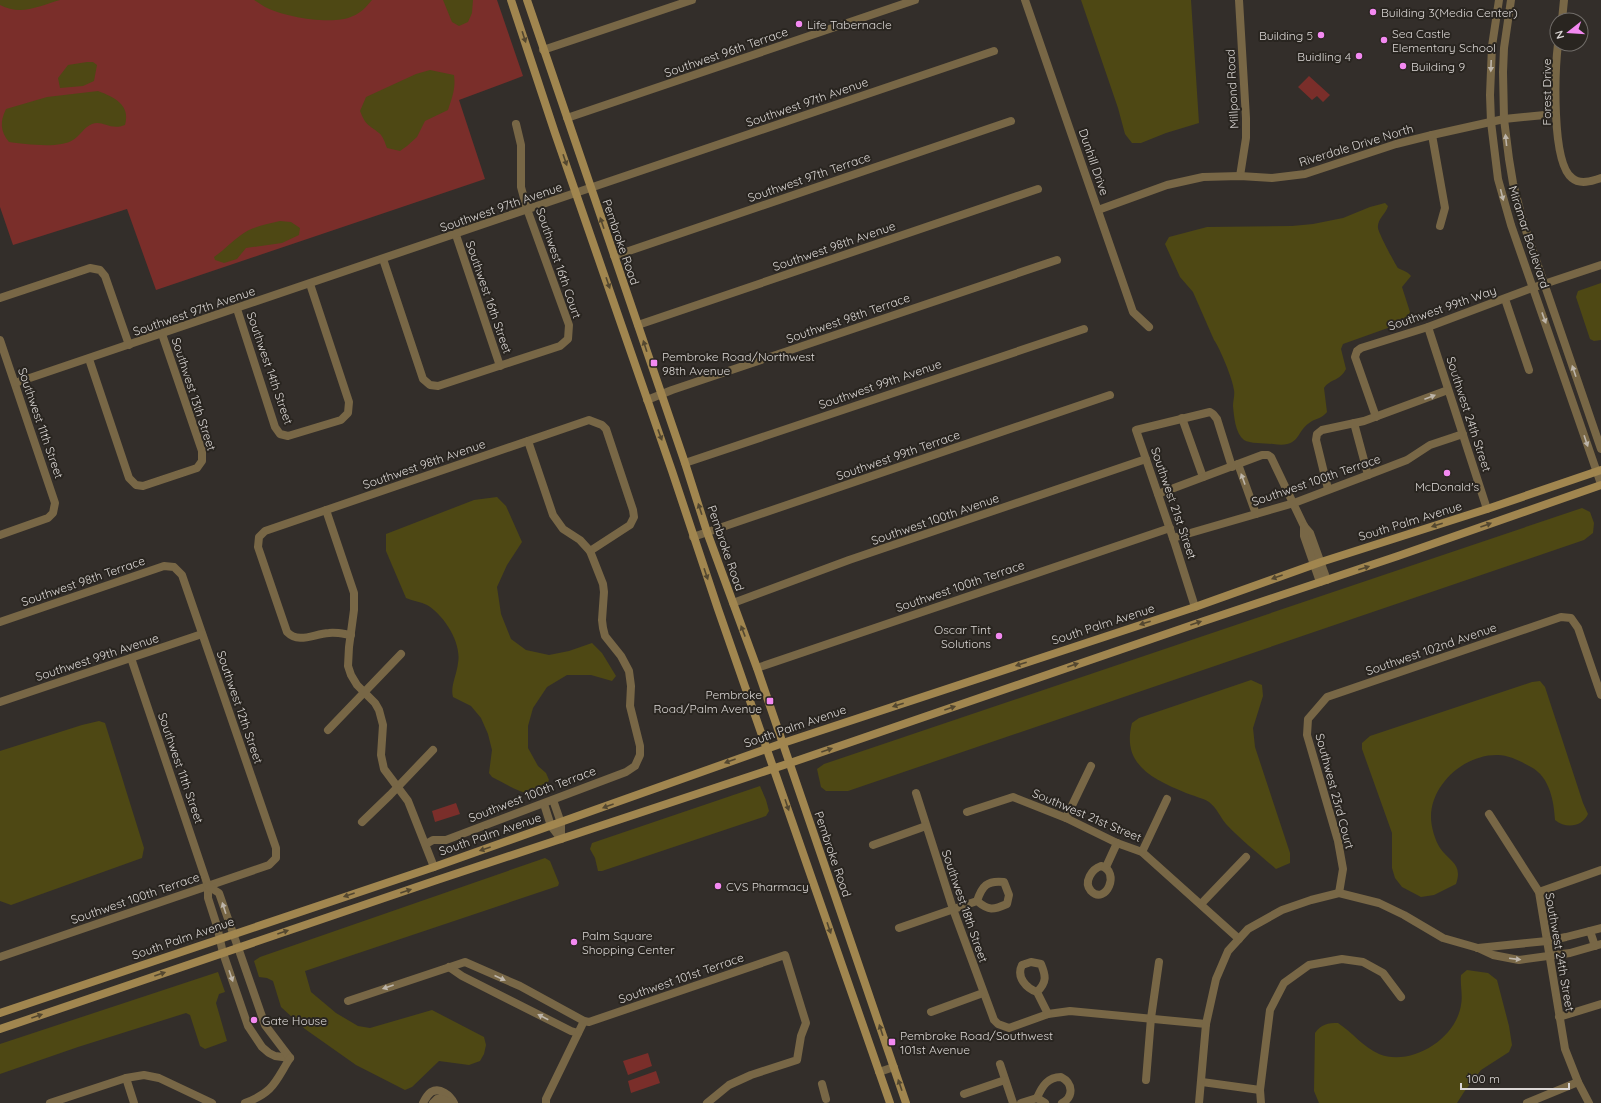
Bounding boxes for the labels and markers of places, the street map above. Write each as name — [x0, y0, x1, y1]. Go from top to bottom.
place label: Building 3(Media Center) — [1381, 5, 1518, 20]
marker: Building 3(Media Center) — [1368, 7, 1378, 17]
place label: Life Tabernacle — [807, 17, 892, 32]
marker: Life Tabernacle — [794, 19, 804, 29]
place label: Sea Castle Elementary School — [1392, 26, 1496, 55]
place label: Building 5 — [1259, 28, 1313, 43]
marker: Building 5 — [1316, 30, 1326, 40]
marker: Sea Castle Elementary School — [1379, 35, 1389, 45]
place label: Buidling 4 — [1297, 49, 1351, 64]
marker: Buidling 4 — [1354, 51, 1364, 61]
place label: Building 9 — [1411, 59, 1465, 74]
marker: Building 9 — [1398, 61, 1408, 71]
place label: Pembroke Road/Northwest 98th Avenue — [662, 349, 815, 378]
marker: Pembroke Road/Northwest 98th Avenue — [649, 358, 659, 368]
marker: McDonald's — [1442, 468, 1452, 478]
place label: McDonald's — [1415, 479, 1479, 494]
place label: Oscar Tint Solutions — [934, 622, 991, 651]
marker: Oscar Tint Solutions — [994, 631, 1004, 641]
place label: Pembroke Road/Palm Avenue — [654, 687, 762, 716]
marker: Pembroke Road/Palm Avenue — [765, 696, 775, 706]
place label: CVS Pharmacy — [726, 879, 809, 894]
marker: CVS Pharmacy — [713, 881, 723, 891]
place label: Palm Square Shopping Center — [582, 928, 675, 957]
marker: Palm Square Shopping Center — [569, 937, 579, 947]
place label: Gate House — [262, 1013, 327, 1028]
marker: Gate House — [249, 1015, 259, 1025]
place label: Pembroke Road/Southwest 101st Avenue — [900, 1028, 1053, 1057]
marker: Pembroke Road/Southwest 101st Avenue — [887, 1037, 897, 1047]

